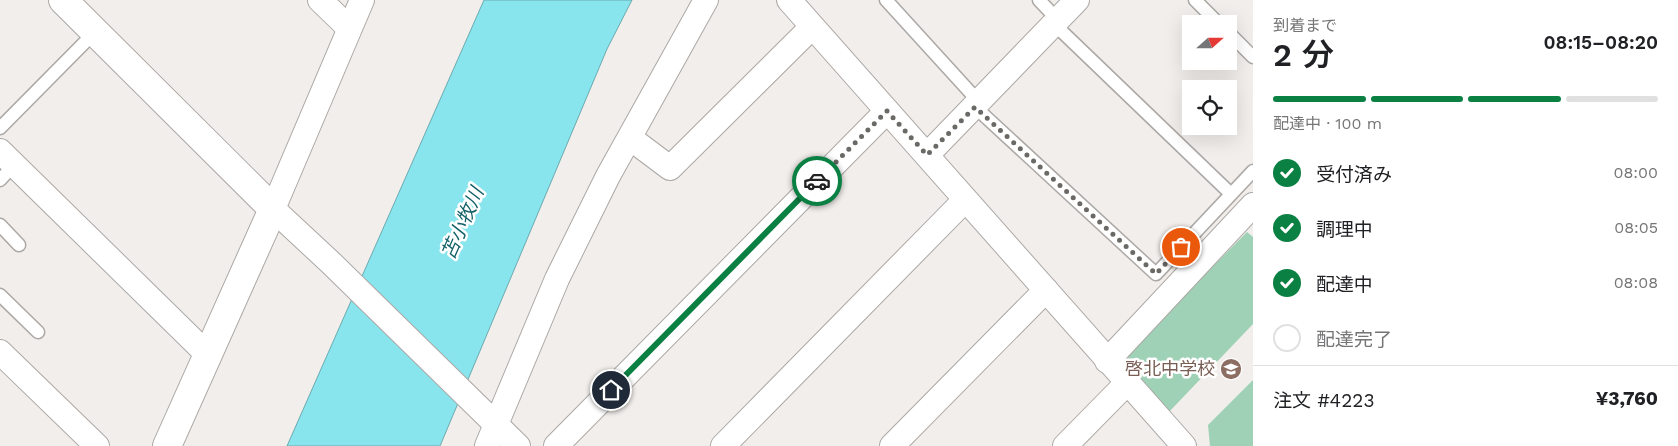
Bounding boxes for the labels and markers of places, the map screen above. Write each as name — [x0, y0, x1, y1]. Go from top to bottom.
pin — [1160, 226, 1202, 268]
school or university icon: 啓北中学校 — [1219, 357, 1243, 381]
place label: 啓北中学校 — [1125, 358, 1215, 379]
pin — [590, 369, 632, 411]

